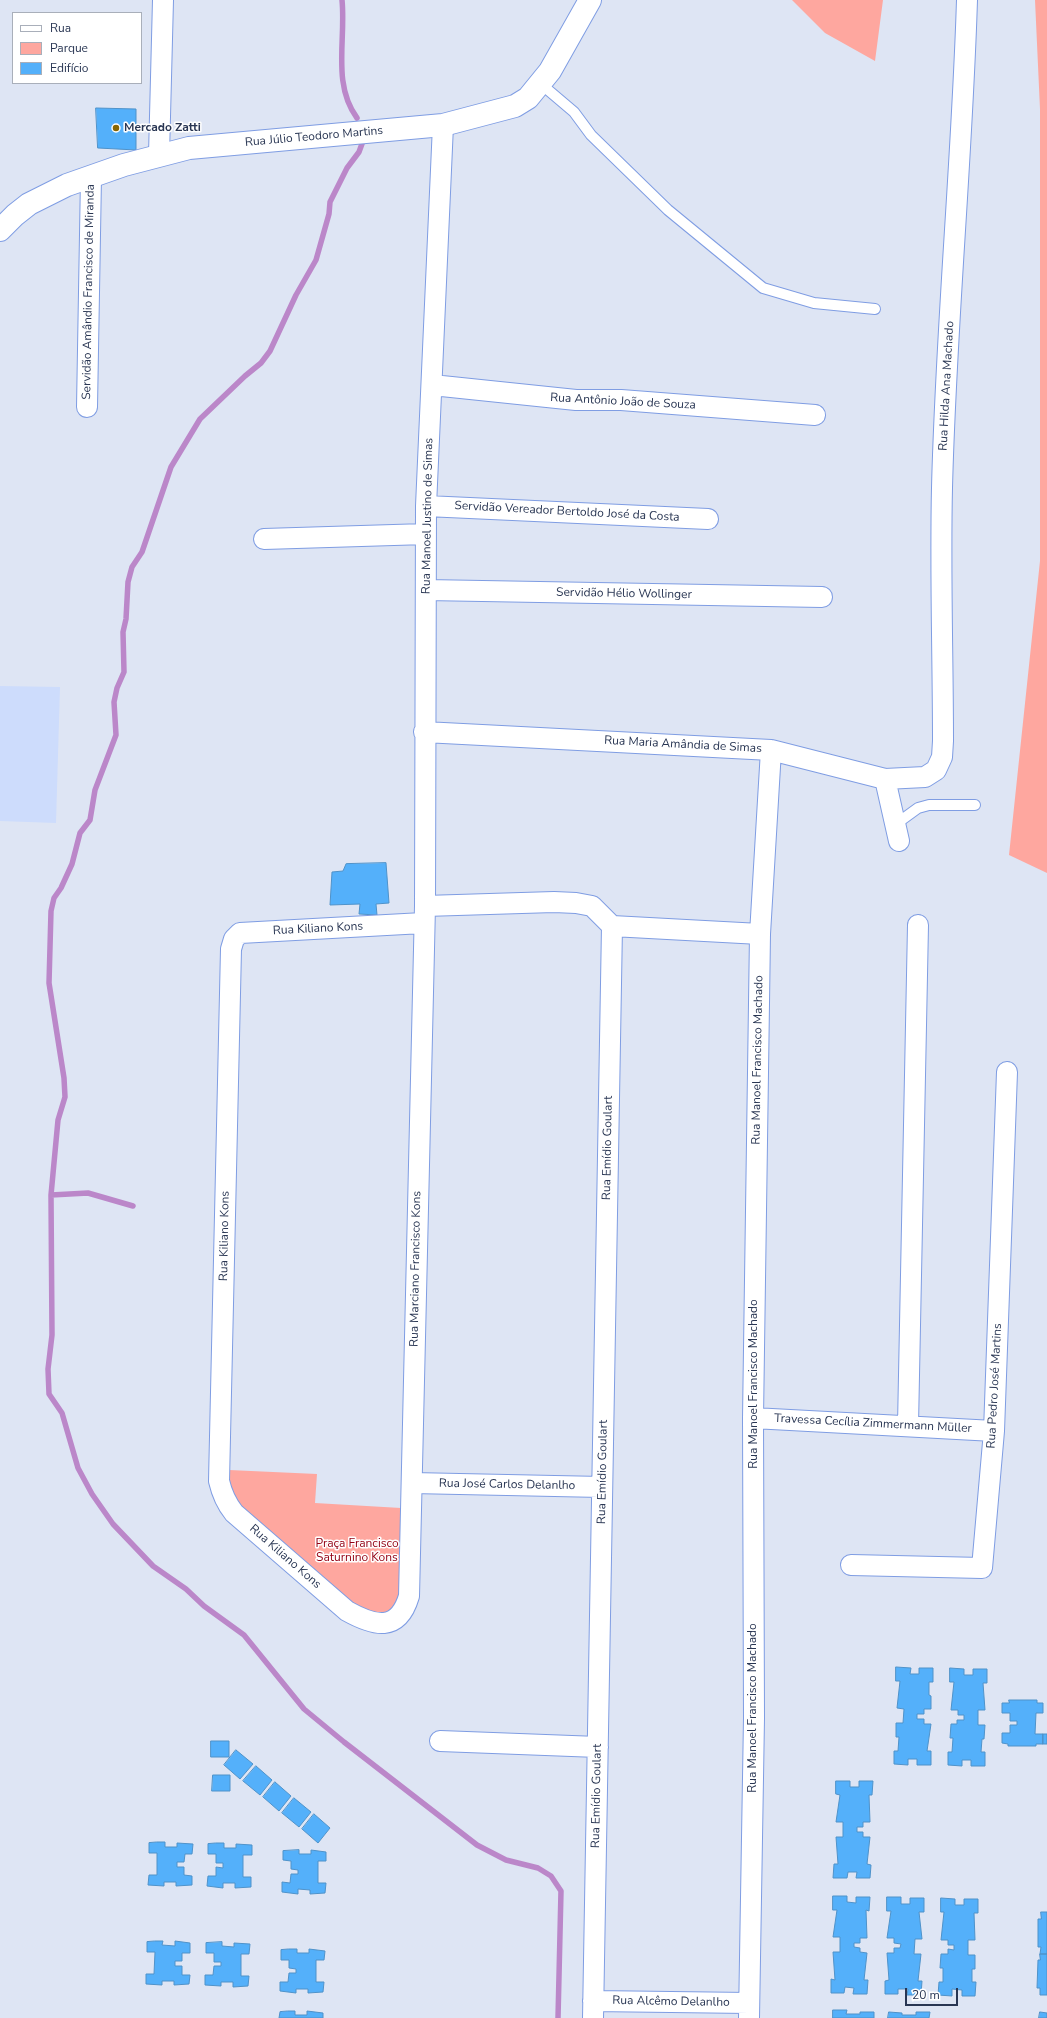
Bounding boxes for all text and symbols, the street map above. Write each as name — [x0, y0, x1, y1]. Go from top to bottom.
legend — [12, 12, 142, 84]
text: Rua — [50, 20, 71, 36]
text: Parque — [50, 40, 88, 56]
text: Edifício — [50, 60, 89, 76]
place label: Mercado Zatti — [124, 121, 201, 135]
marker: Mercado Zatti — [111, 123, 121, 133]
street label: Rua Júlio Teodoro Martins — [244, 124, 384, 150]
street label: Servidão Amândio Francisco de Miranda — [80, 184, 98, 400]
street label: Rua Hilda Ana Machado — [936, 321, 958, 451]
street label: Rua Antônio João de Souza — [550, 391, 696, 413]
street label: Rua Manoel Justino de Simas — [419, 438, 437, 594]
street label: Servidão Vereador Bertoldo José da Costa — [454, 499, 680, 525]
street label: Servidão Hélio Wollinger — [556, 586, 692, 602]
street label: Rua Maria Amândia de Simas — [604, 734, 762, 756]
street label: Rua Kiliano Kons — [272, 919, 364, 939]
street label: Rua Manoel Francisco Machado — [749, 975, 767, 1145]
street label: Rua Emídio Goulart — [600, 1096, 616, 1200]
street label: Rua Kiliano Kons — [217, 1191, 233, 1281]
street label: Rua Marciano Francisco Kons — [407, 1191, 425, 1347]
street label: Rua Manoel Francisco Machado — [747, 1299, 761, 1469]
street label: Rua Pedro José Martins — [985, 1323, 1005, 1449]
street label: Travessa Cecília Zimmermann Müller — [774, 1412, 972, 1436]
street label: Rua Emídio Goulart — [595, 1420, 611, 1524]
street label: Rua José Carlos Delanlho — [439, 1477, 575, 1493]
street label: Rua Kiliano Kons — [246, 1522, 324, 1592]
park label: Praça Francisco Saturnino Kons — [315, 1537, 399, 1565]
street label: Rua Manoel Francisco Machado — [746, 1623, 760, 1793]
street label: Rua Emídio Goulart — [589, 1744, 605, 1848]
scale bar — [907, 1980, 960, 2006]
text: 20 m — [912, 1987, 940, 2003]
street label: Rua Alcêmo Delanlho — [612, 1994, 730, 2010]

